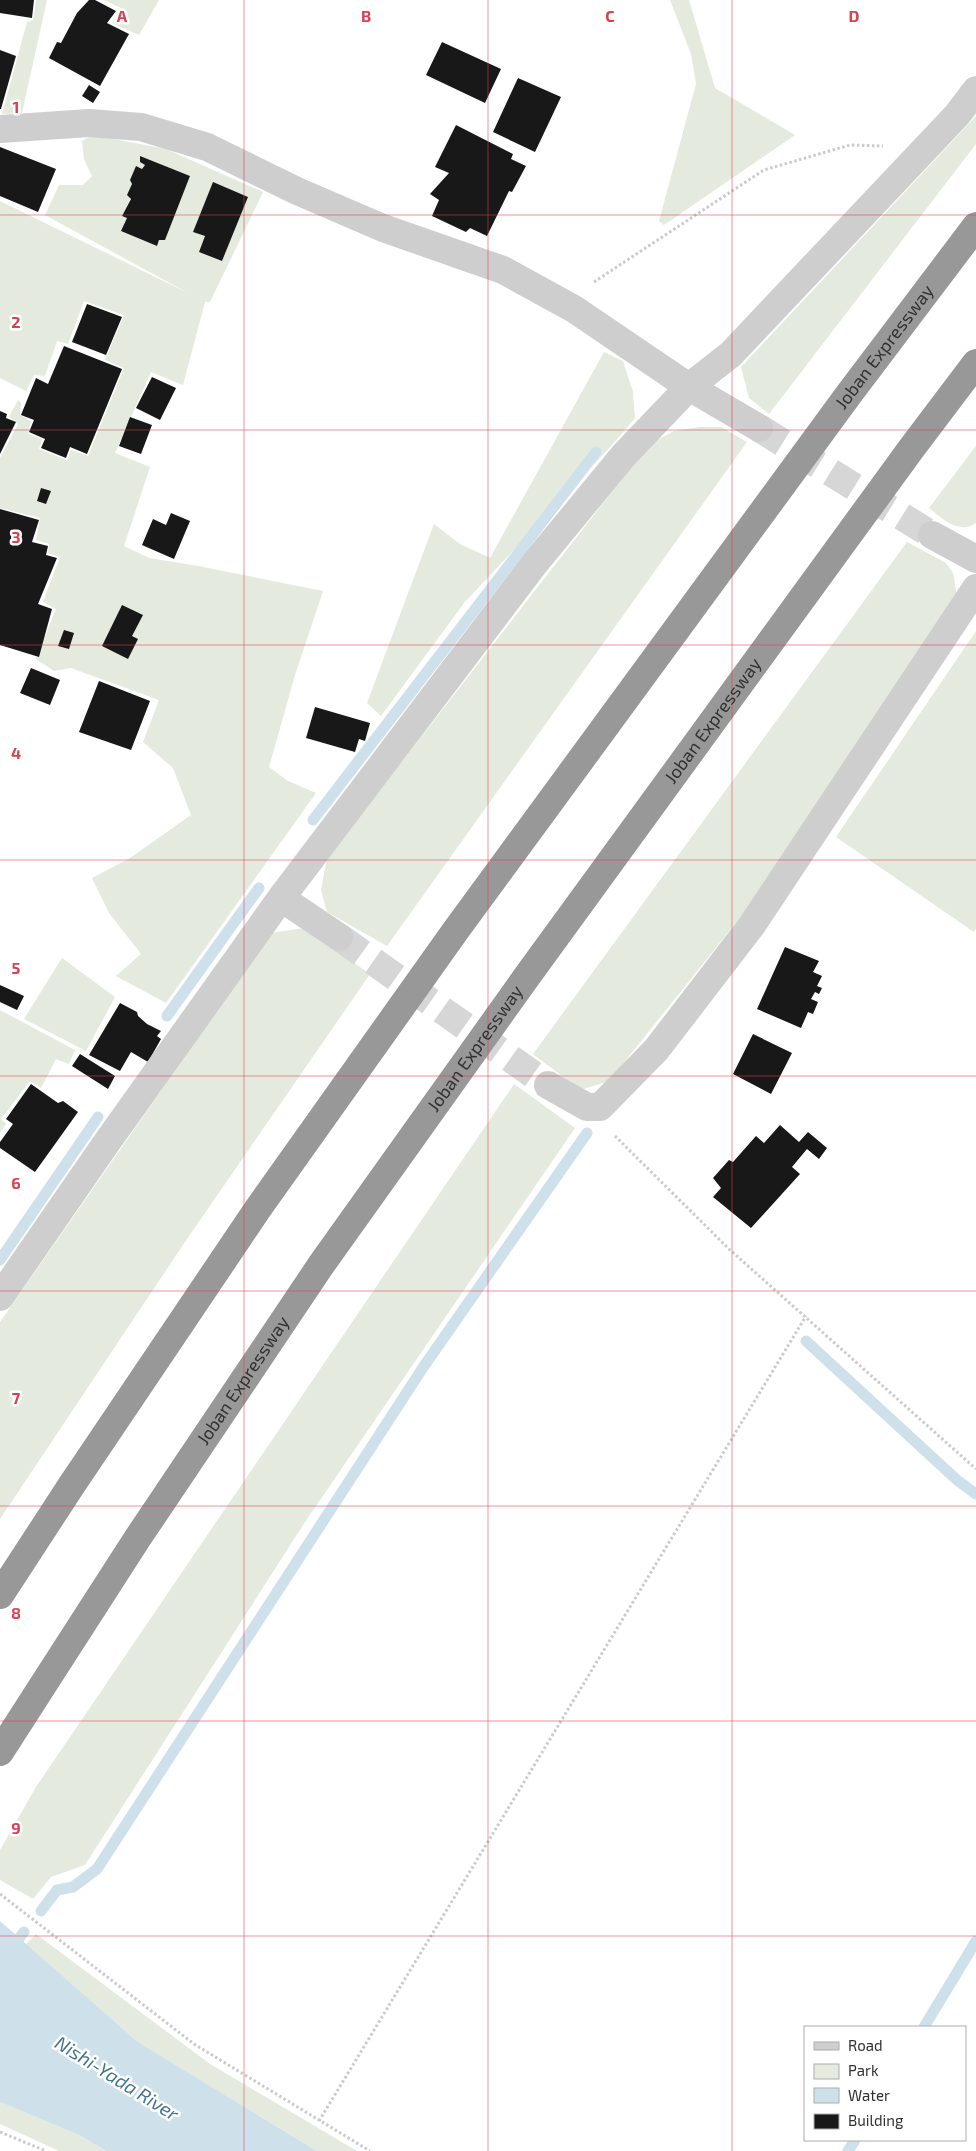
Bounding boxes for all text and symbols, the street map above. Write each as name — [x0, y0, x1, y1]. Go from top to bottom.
text: A — [117, 6, 128, 25]
text: B — [361, 6, 371, 25]
text: C — [605, 6, 615, 25]
text: D — [849, 6, 860, 25]
text: 1 — [13, 97, 19, 116]
street label: Joban Expressway — [830, 279, 938, 413]
text: 2 — [11, 312, 21, 331]
text: 3 — [11, 527, 21, 546]
street label: Joban Expressway — [659, 653, 766, 787]
text: 4 — [11, 743, 21, 762]
text: 5 — [12, 958, 21, 977]
street label: Joban Expressway — [422, 980, 527, 1116]
text: 6 — [11, 1173, 21, 1192]
street label: Joban Expressway — [191, 1311, 294, 1449]
text: 7 — [12, 1388, 21, 1407]
text: 8 — [11, 1603, 21, 1622]
text: 9 — [11, 1818, 21, 1837]
legend — [804, 2026, 966, 2141]
water label: Nishi-Yada River — [51, 2030, 184, 2125]
text: Road — [848, 2036, 883, 2054]
text: Park — [848, 2061, 879, 2079]
text: Water — [848, 2086, 890, 2104]
text: Building — [848, 2111, 904, 2129]

